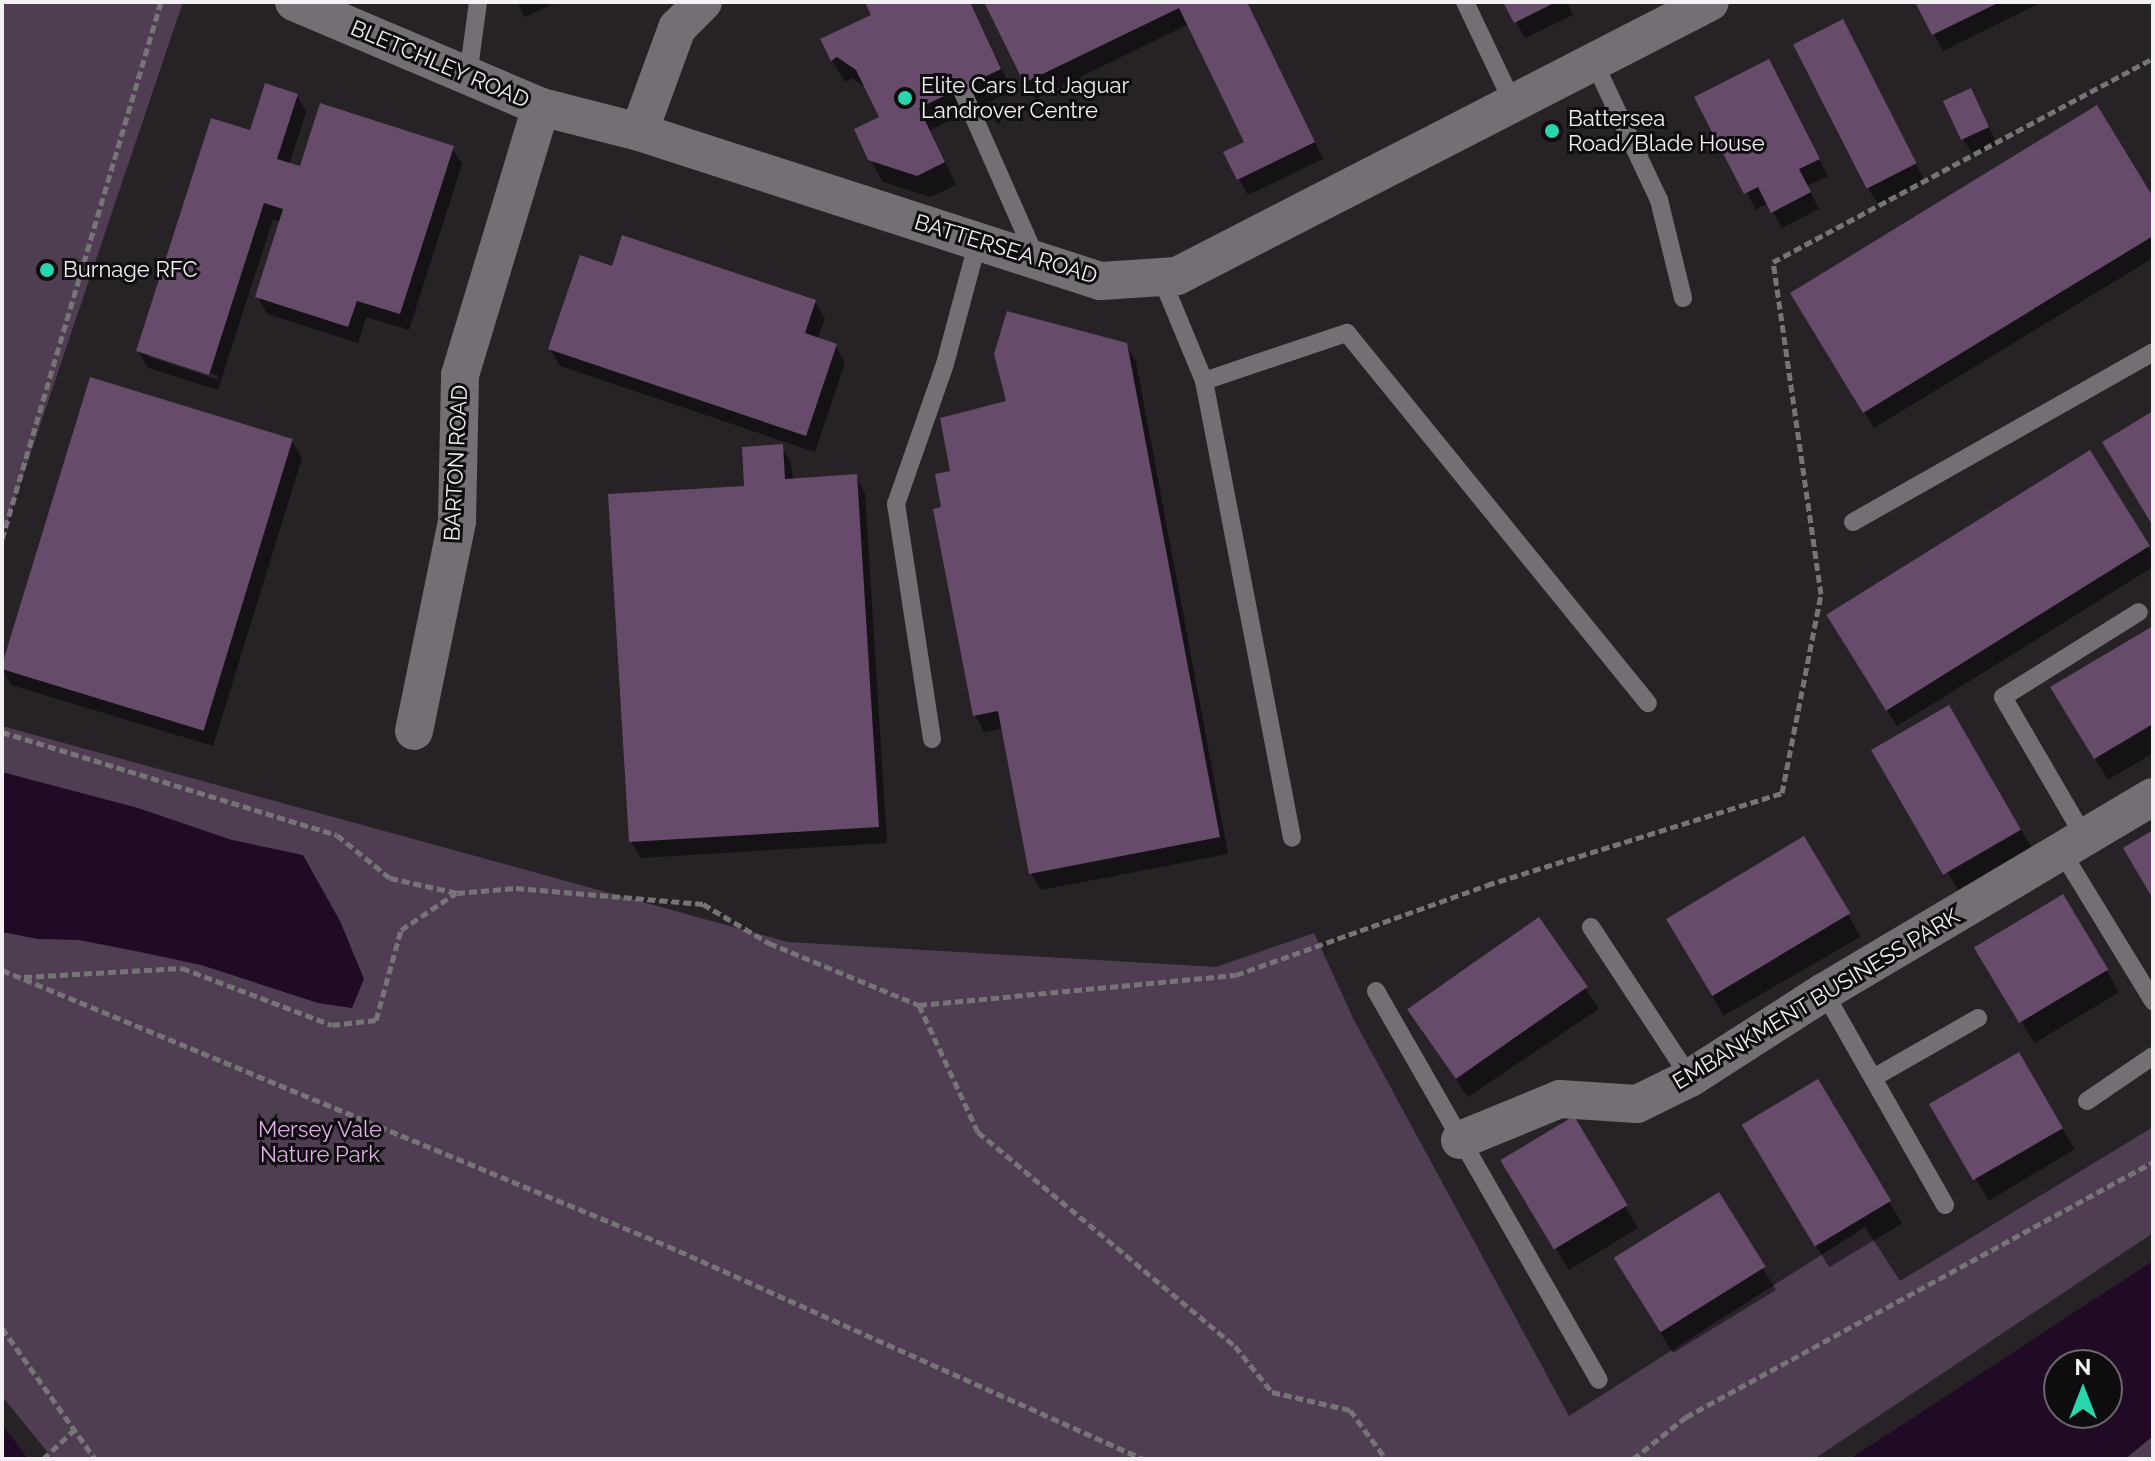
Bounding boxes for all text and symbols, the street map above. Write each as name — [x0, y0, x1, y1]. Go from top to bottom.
street label: BLETCHLEY ROAD — [346, 14, 534, 114]
place label: Elite Cars Ltd Jaguar Landrover Centre — [921, 72, 1130, 124]
marker: Elite Cars Ltd Jaguar Landrover Centre — [896, 89, 914, 107]
place label: Battersea Road/Blade House — [1568, 105, 1765, 156]
marker: Battersea Road/Blade House — [1543, 122, 1561, 140]
street label: BATTERSEA ROAD — [911, 209, 1101, 289]
place label: Burnage RFC — [63, 257, 197, 283]
marker: Burnage RFC — [38, 261, 56, 279]
street label: BARTON ROAD — [439, 384, 473, 542]
street label: EMBANKMENT BUSINESS PARK — [1668, 903, 1964, 1095]
park label: Mersey Vale Nature Park — [257, 1116, 383, 1168]
north arrow — [2043, 1349, 2123, 1429]
text: N — [2075, 1354, 2091, 1380]

